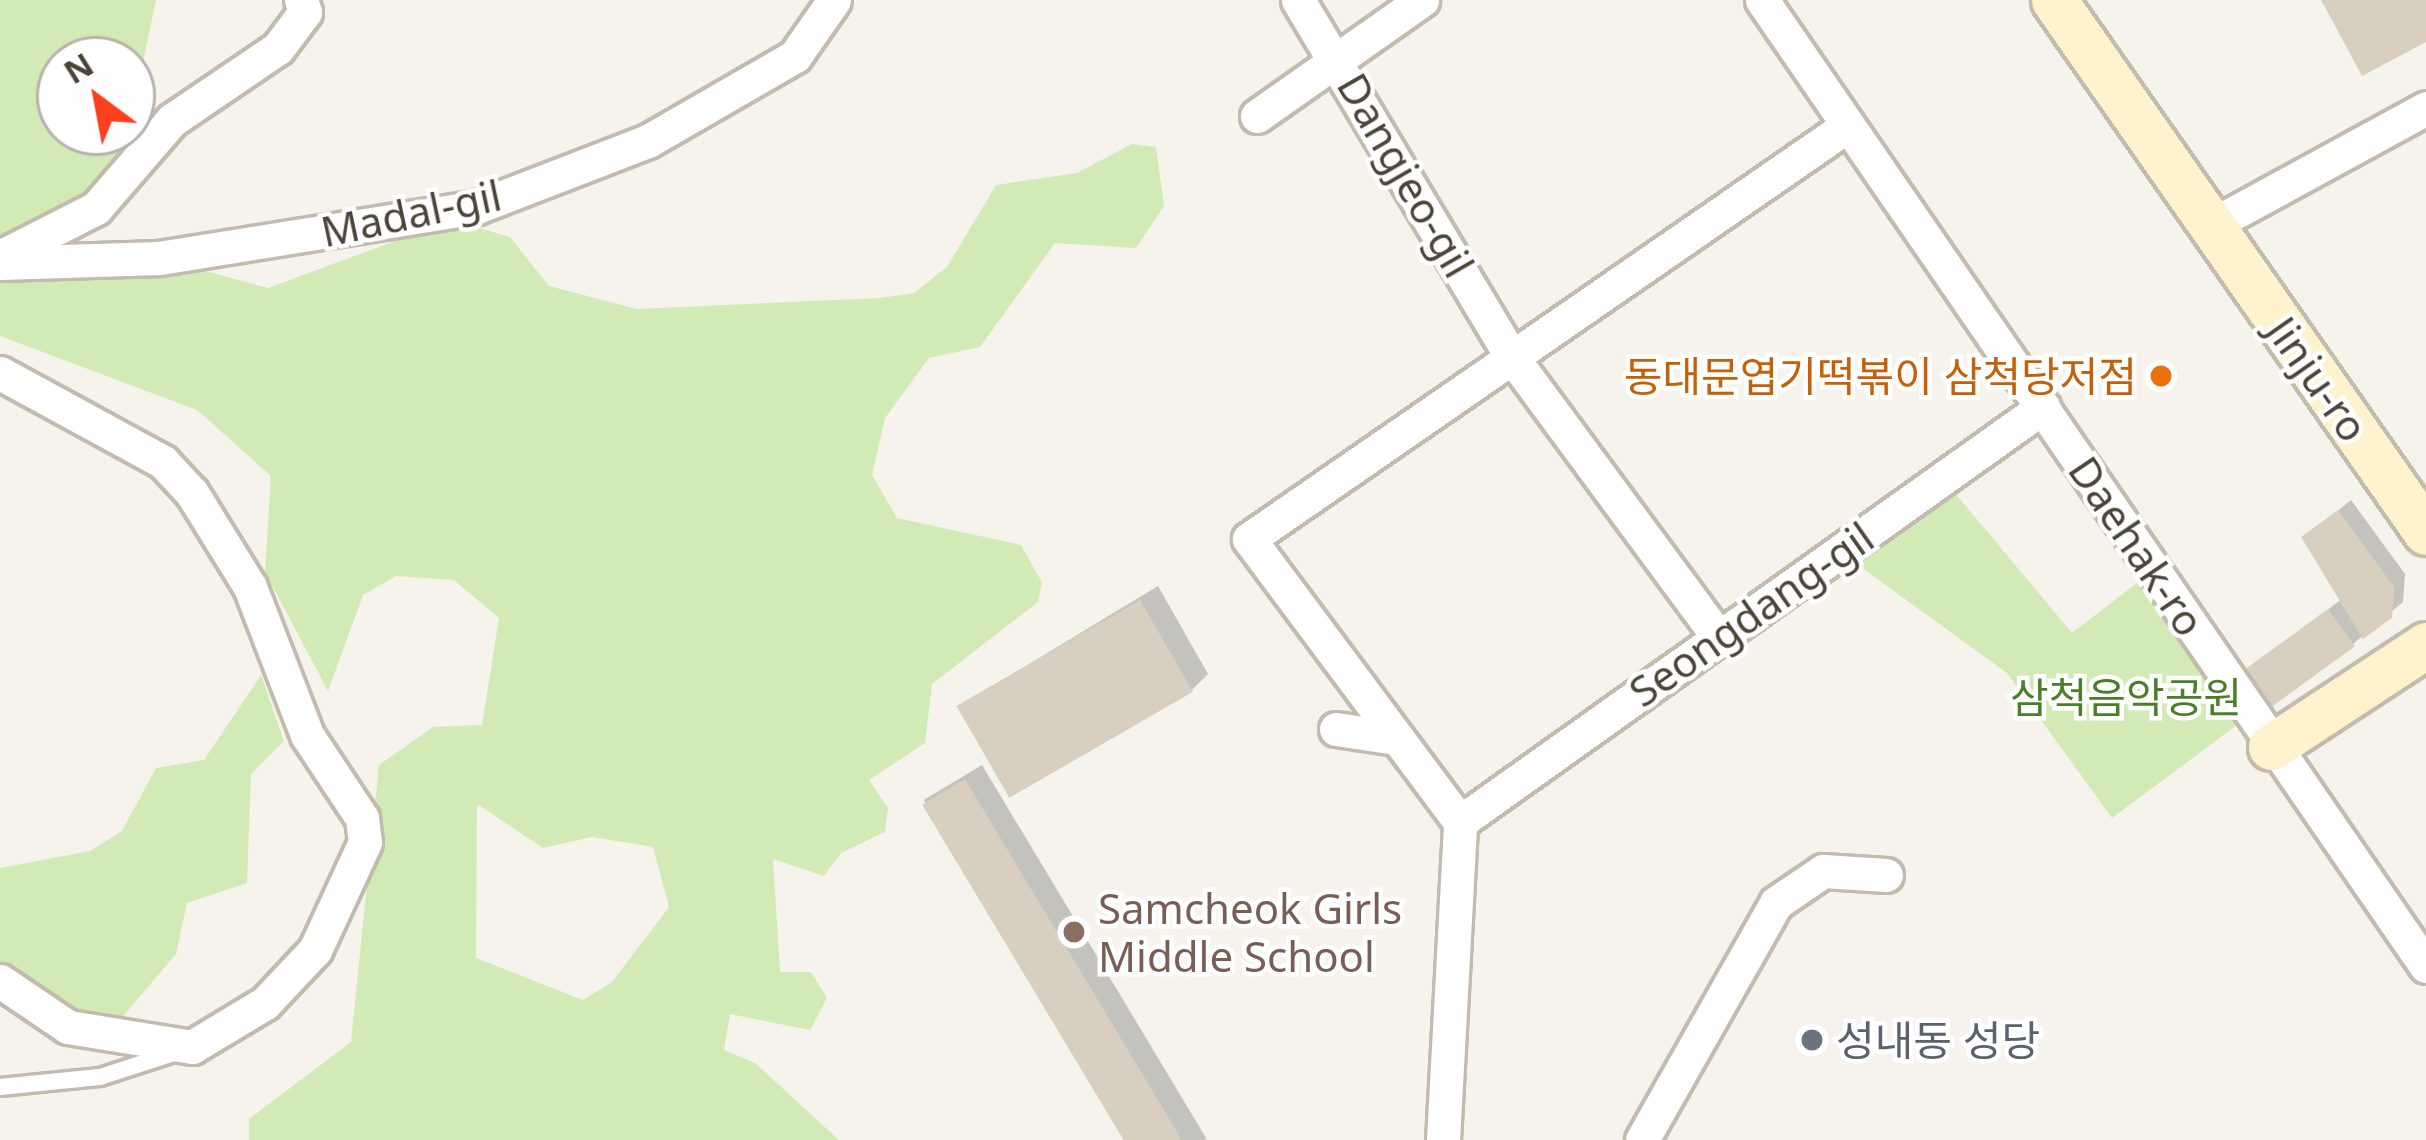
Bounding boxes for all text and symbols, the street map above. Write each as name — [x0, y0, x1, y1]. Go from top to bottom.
north arrow — [36, 36, 156, 156]
text: N — [55, 41, 102, 94]
street label: Dangjeo-gil — [1327, 64, 1485, 286]
street label: Madal-gil — [316, 169, 506, 257]
street label: Jinju-ro — [2257, 307, 2379, 451]
place label: 동대문엽기떡볶이 삼척당저점 — [1624, 351, 2137, 401]
marker: 동대문엽기떡볶이 삼척당저점 — [2148, 363, 2174, 389]
street label: Daehak-ro — [2059, 447, 2215, 645]
street label: Seongdang-gil — [1619, 511, 1883, 717]
park label: 삼척음악공원 — [2010, 672, 2242, 722]
place label: Samcheok Girls Middle School — [1098, 883, 1402, 982]
marker: Samcheok Girls Middle School — [1061, 919, 1087, 945]
place label: 성내동 성당 — [1836, 1015, 2040, 1065]
marker: 성내동 성당 — [1799, 1027, 1825, 1053]

